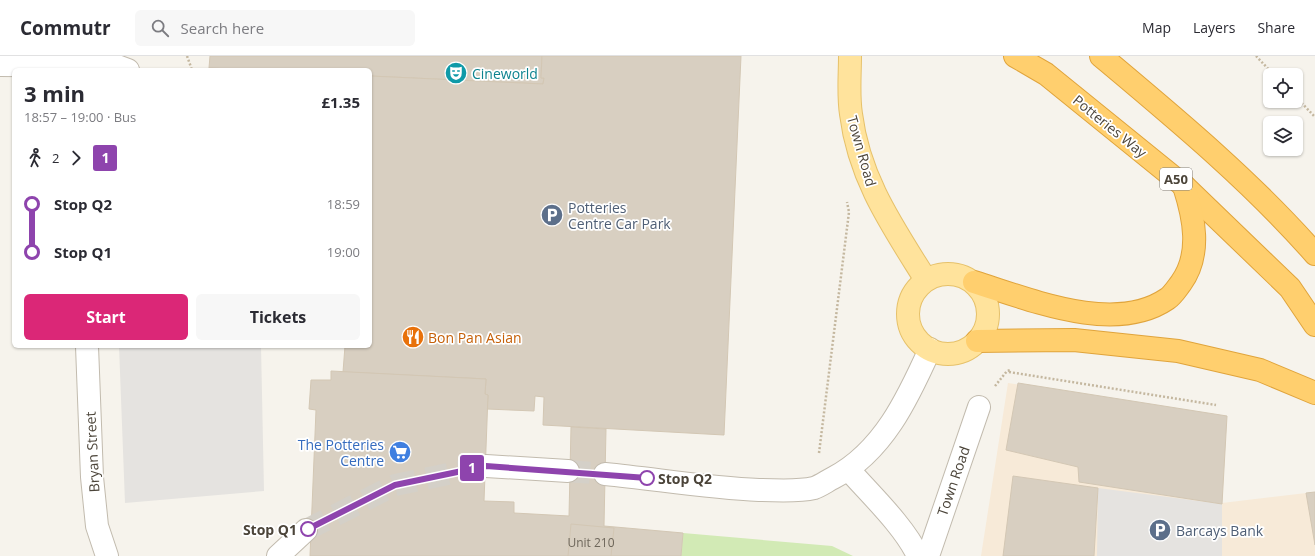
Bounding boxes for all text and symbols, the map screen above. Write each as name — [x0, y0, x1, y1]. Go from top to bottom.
search box — [135, 10, 415, 46]
text: Commutr — [20, 15, 111, 41]
icon: search — [149, 17, 171, 39]
text: Search here — [181, 18, 264, 38]
text: Map — [1142, 18, 1171, 37]
text: Layers — [1193, 18, 1235, 37]
text: Share — [1257, 18, 1295, 37]
theatre icon: Cineworld — [443, 60, 469, 86]
place label: Cineworld — [472, 64, 538, 83]
map controls — [1263, 68, 1303, 156]
button: locate — [1263, 68, 1303, 108]
text: 3 min — [24, 78, 85, 108]
street label: Potteries Way — [1069, 90, 1152, 162]
text: £1.35 — [321, 92, 360, 112]
text: 18:57 – 19:00 · Bus — [24, 108, 136, 126]
street label: Town Road — [843, 113, 881, 189]
button: layers — [1263, 116, 1303, 156]
icon: walk — [24, 147, 46, 169]
icon: forward — [65, 147, 87, 169]
text: 1 — [101, 148, 109, 167]
text: 2 — [52, 149, 59, 167]
road number: A50 — [1160, 168, 1192, 190]
text: Stop Q2 — [54, 194, 112, 214]
text: 18:59 — [327, 195, 360, 213]
place label: Potteries Centre Car Park — [568, 198, 671, 233]
parking icon: Potteries Centre Car Park — [539, 202, 565, 228]
text: Stop Q1 — [54, 242, 112, 262]
text: 19:00 — [327, 243, 360, 261]
button: Start — [24, 294, 188, 340]
button: Tickets — [196, 294, 360, 340]
restaurant icon: Bon Pan Asian — [400, 324, 426, 350]
place label: Bon Pan Asian — [428, 328, 522, 347]
street label: Bryan Street — [80, 411, 104, 493]
place label: The Potteries Centre — [298, 435, 384, 470]
supermarket icon: The Potteries Centre — [387, 439, 413, 465]
street label: Town Road — [932, 444, 974, 518]
line badge: 1 — [459, 455, 485, 481]
text: 1 — [468, 458, 476, 477]
place label: Stop Q2 — [658, 469, 712, 488]
marker: Stop Q2 — [639, 470, 655, 486]
parking icon: Barcays Bank — [1147, 517, 1173, 543]
place label: Stop Q1 — [243, 520, 297, 539]
marker: Stop Q1 — [300, 521, 316, 537]
place label: Barcays Bank — [1176, 521, 1264, 540]
house number: Unit 210 — [567, 534, 615, 551]

